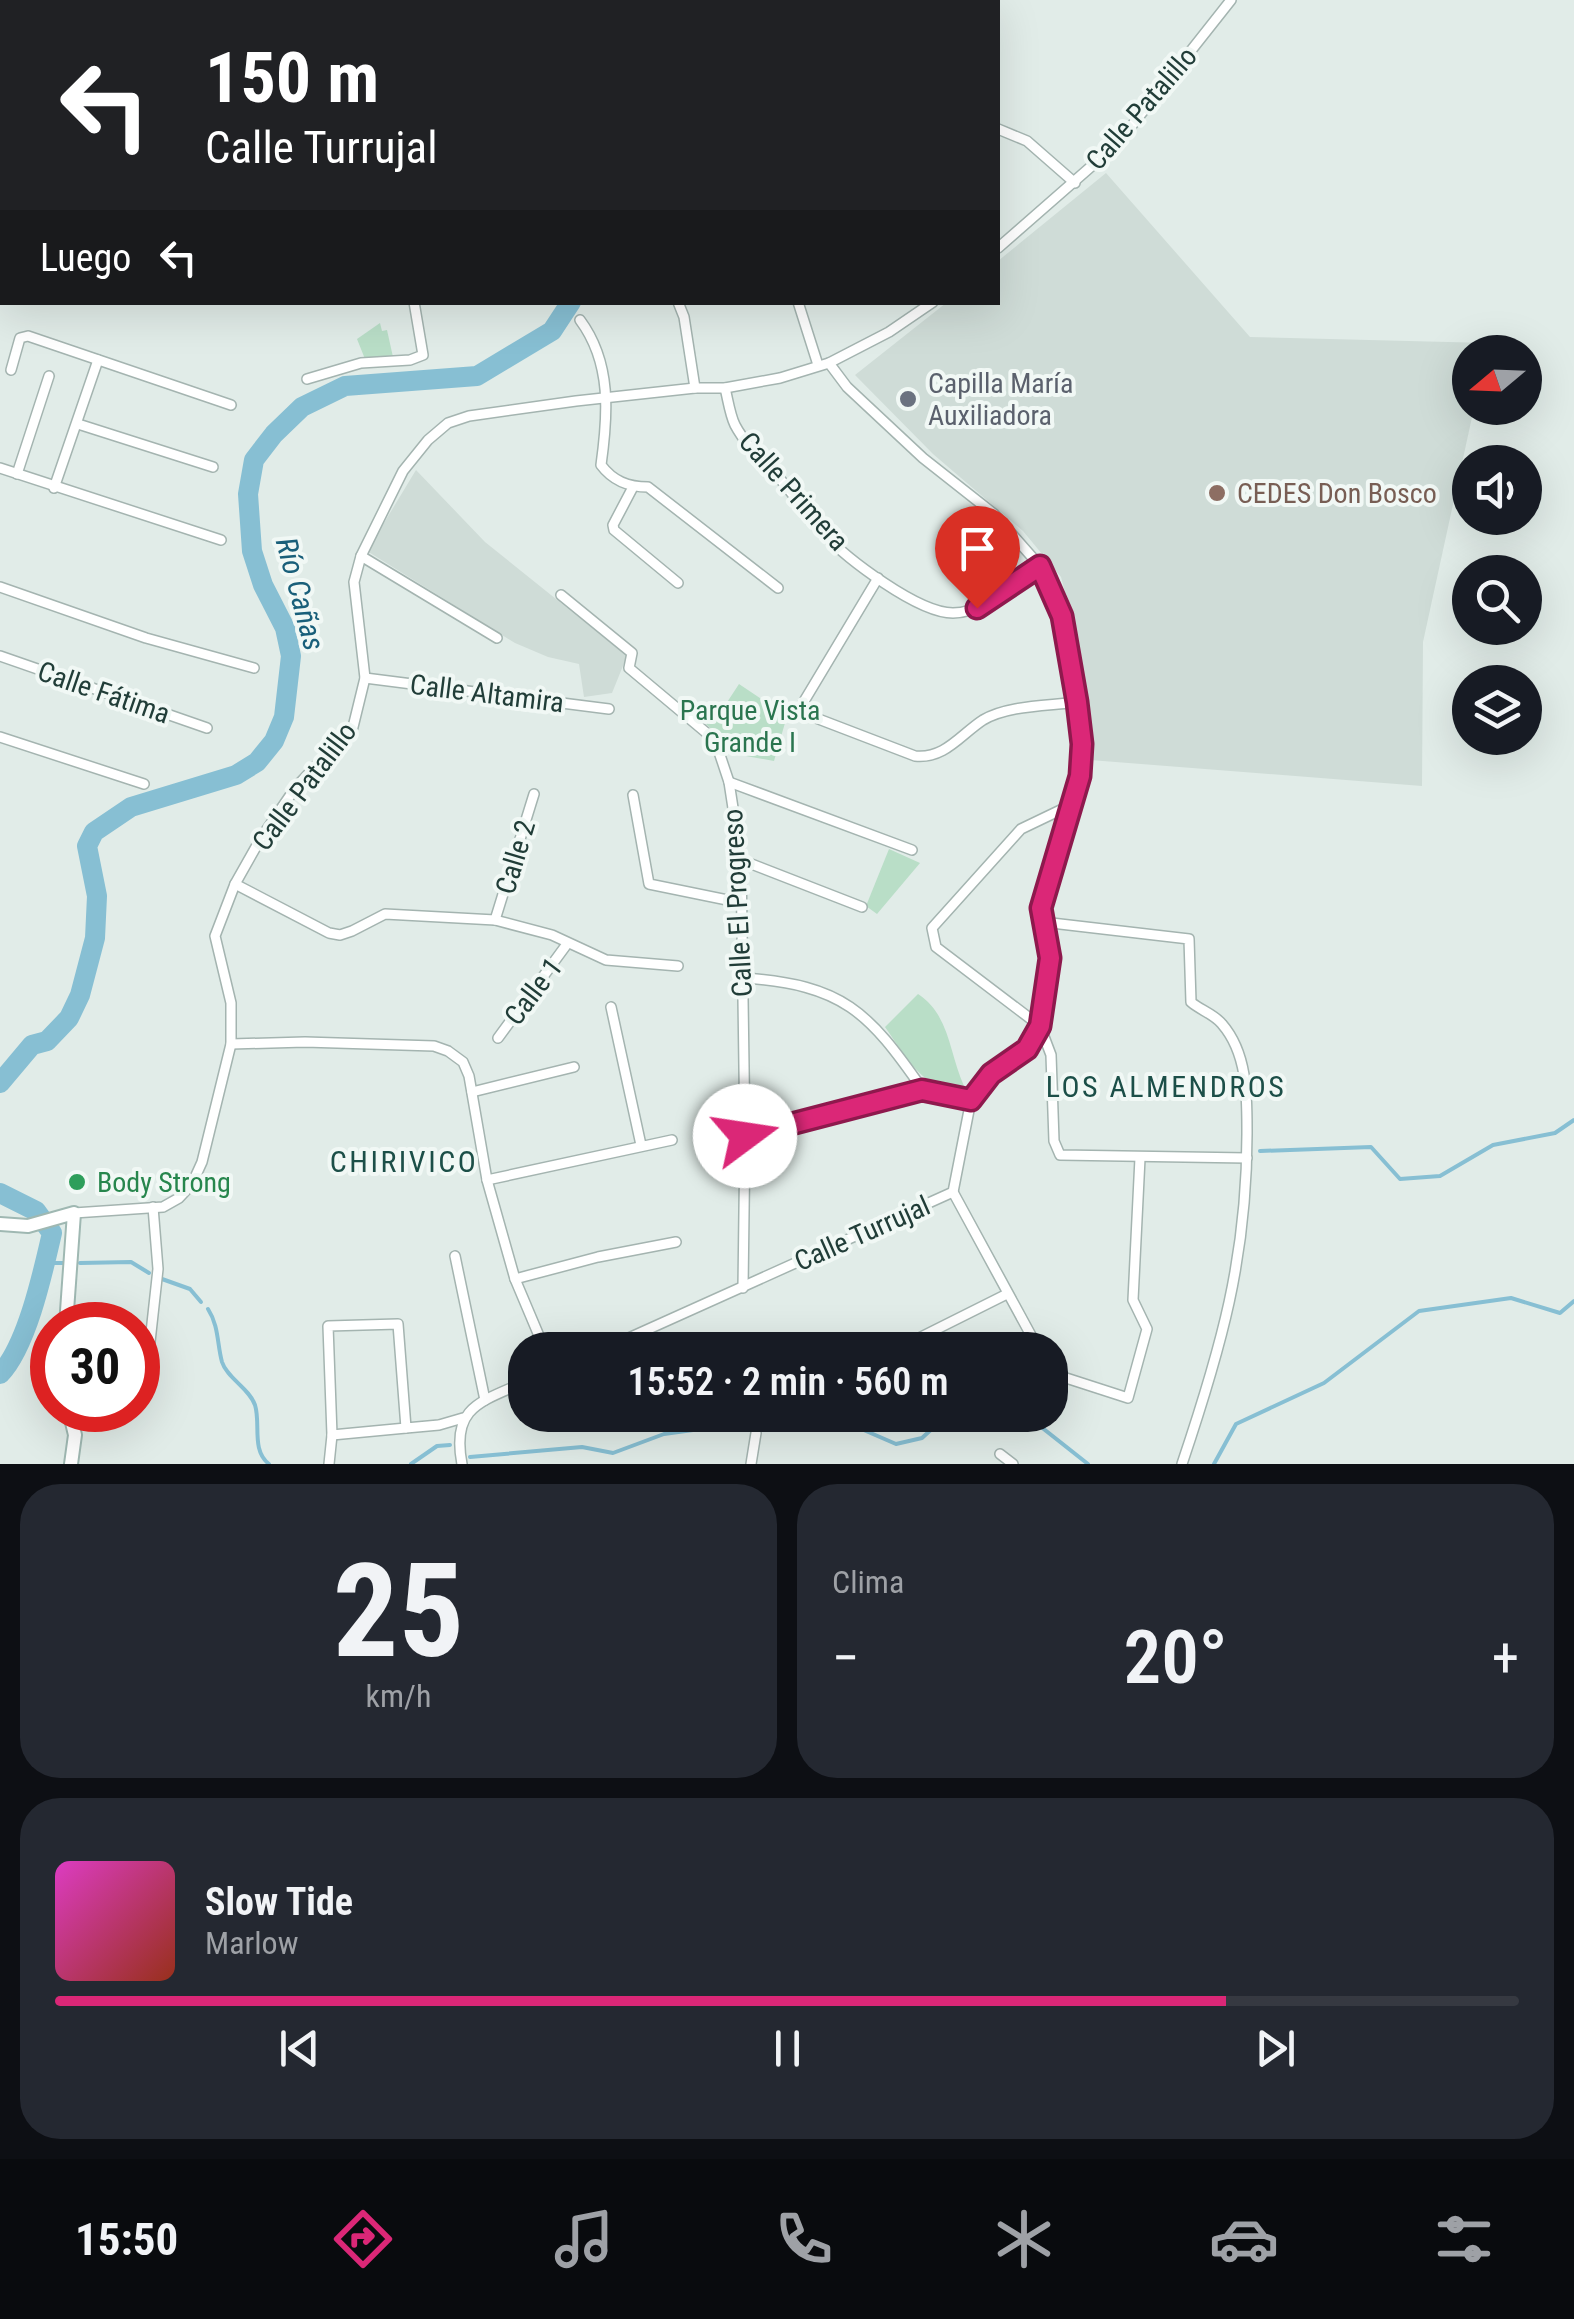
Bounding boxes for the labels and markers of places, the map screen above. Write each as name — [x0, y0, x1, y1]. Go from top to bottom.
place label: Capilla María Auxiliadora — [928, 367, 1073, 432]
marker: Capilla María Auxiliadora — [897, 388, 919, 410]
place label: CEDES Don Bosco — [1237, 477, 1437, 510]
marker: CEDES Don Bosco — [1206, 482, 1228, 504]
pin — [935, 506, 1020, 609]
place label: Body Strong — [97, 1166, 231, 1199]
marker: Body Strong — [66, 1171, 88, 1193]

